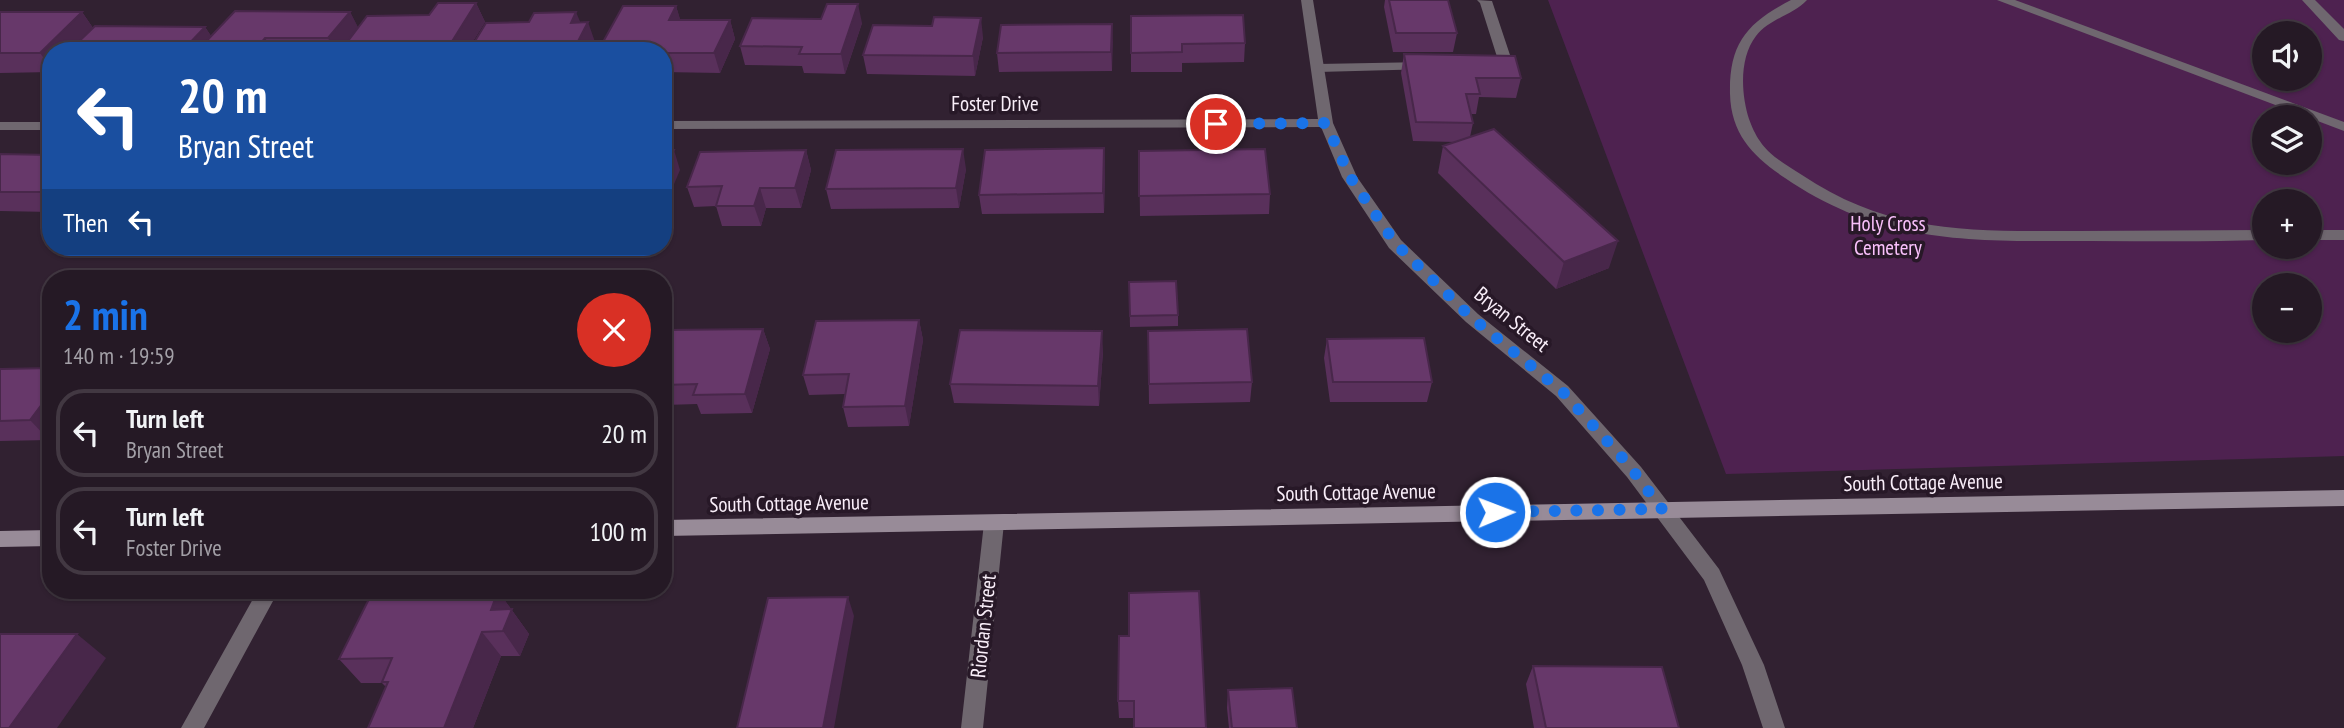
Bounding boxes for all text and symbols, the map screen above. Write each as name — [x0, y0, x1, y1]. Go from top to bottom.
map controls — [2252, 21, 2322, 343]
button: sound — [2252, 21, 2322, 91]
text: 20 m — [178, 63, 267, 127]
icon: left — [63, 70, 154, 161]
street label: Foster Drive — [951, 90, 1039, 117]
pin — [1186, 94, 1246, 154]
icon: arrive — [1197, 105, 1235, 143]
button: layers — [2252, 105, 2322, 175]
text: Bryan Street — [178, 125, 314, 167]
button: + — [2252, 189, 2322, 259]
icon: left — [122, 203, 160, 241]
text: Then — [63, 206, 108, 239]
park label: Holy Cross Cemetery — [1850, 210, 1926, 261]
button: − — [2252, 273, 2322, 343]
street label: Bryan Street — [1469, 280, 1555, 358]
text: 2 min — [63, 287, 148, 342]
button: close — [577, 293, 651, 367]
text: 140 m · 19:59 — [63, 341, 175, 370]
text: Turn left — [126, 402, 204, 435]
icon: left — [67, 414, 105, 452]
text: 20 m — [601, 417, 647, 450]
text: Bryan Street — [126, 435, 224, 464]
street label: South Cottage Avenue — [1843, 467, 2003, 497]
position arrow — [1458, 475, 1532, 549]
street label: South Cottage Avenue — [1276, 477, 1436, 507]
street label: South Cottage Avenue — [709, 488, 869, 518]
text: Turn left — [126, 500, 204, 533]
icon: left — [67, 512, 105, 550]
text: 100 m — [589, 515, 647, 548]
text: Foster Drive — [126, 533, 222, 562]
street label: Riordan Street — [964, 573, 1002, 679]

